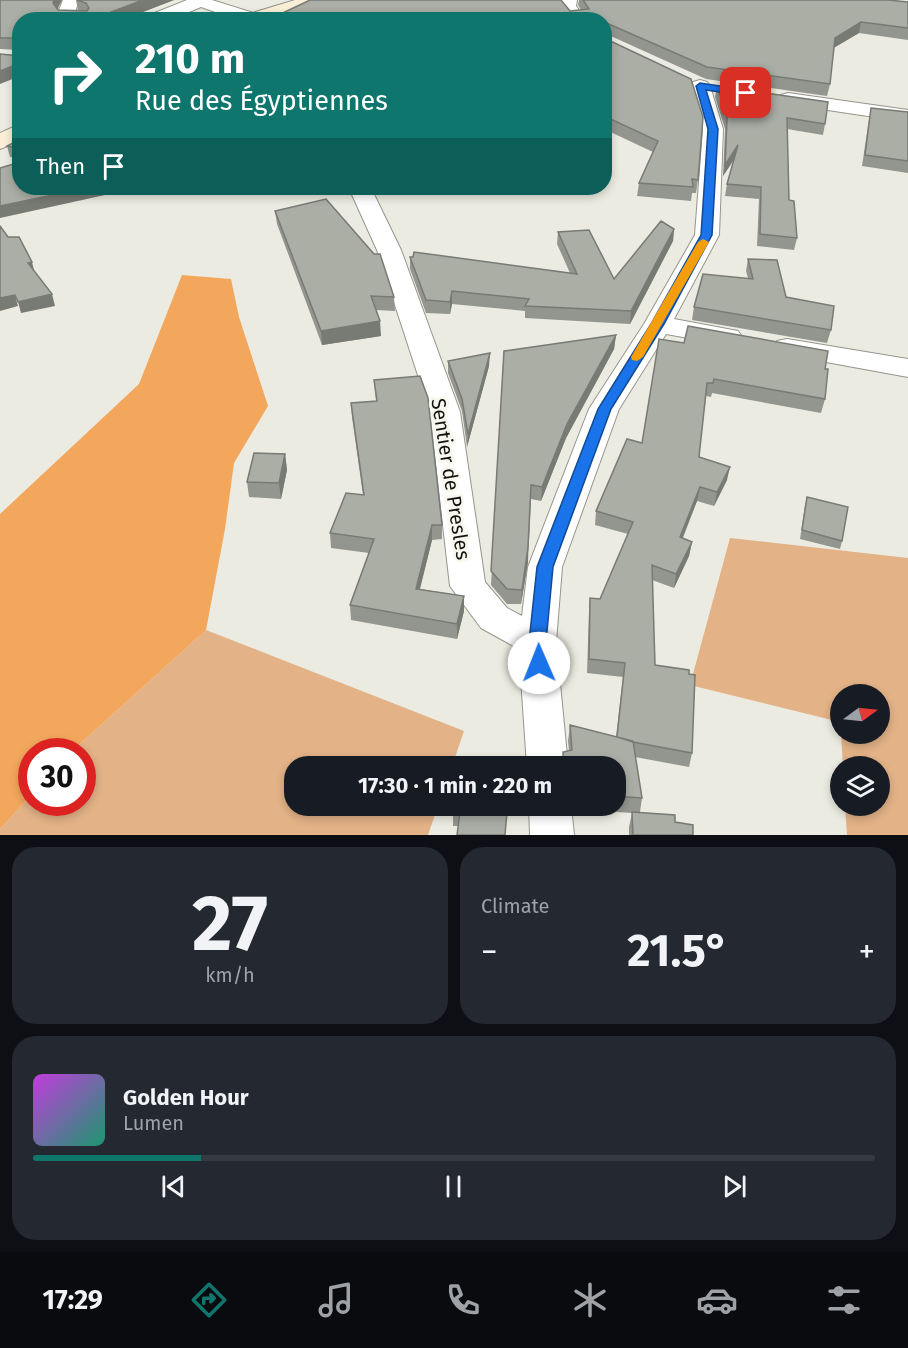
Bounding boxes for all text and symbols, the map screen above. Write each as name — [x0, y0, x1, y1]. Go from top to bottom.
text: 210 m — [135, 34, 245, 84]
icon: right — [36, 36, 114, 114]
pin — [720, 67, 771, 118]
icon: arrive — [729, 76, 762, 109]
text: Rue des Égyptiennes — [135, 85, 388, 117]
icon: arrive — [97, 150, 130, 183]
text: Then — [36, 153, 85, 180]
street label: Sentier de Presles — [426, 397, 476, 561]
position arrow — [507, 631, 571, 695]
north arrow — [830, 684, 890, 744]
map controls — [830, 684, 890, 816]
speed limit sign: 30 — [18, 738, 96, 816]
button: layers — [830, 756, 890, 816]
text: 17:30 · 1 min · 220 m — [358, 772, 552, 799]
text: 27 — [192, 877, 268, 971]
text: Climate — [481, 894, 549, 918]
text: 21.5° — [627, 924, 729, 978]
text: − — [481, 932, 498, 972]
text: + — [859, 932, 875, 972]
text: km/h — [205, 963, 255, 987]
text: Golden Hour — [123, 1084, 249, 1111]
text: Lumen — [123, 1111, 184, 1135]
icon: previous — [157, 1170, 190, 1203]
icon: pause — [437, 1170, 470, 1203]
icon: next — [718, 1170, 751, 1203]
icon: directions — [188, 1279, 230, 1321]
icon: music — [315, 1279, 357, 1321]
icon: phone — [442, 1279, 484, 1321]
icon: climate — [569, 1279, 611, 1321]
icon: car — [696, 1279, 738, 1321]
icon: filters — [823, 1279, 865, 1321]
text: 17:29 — [43, 1284, 103, 1316]

